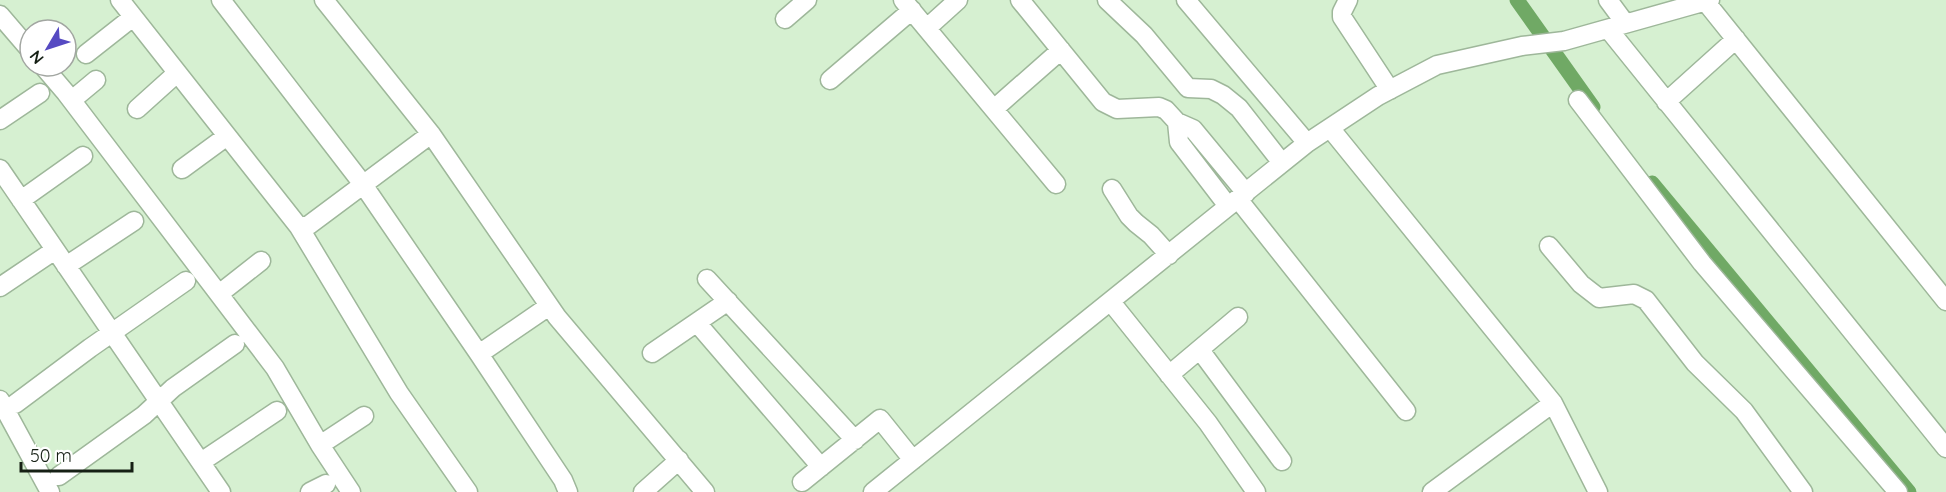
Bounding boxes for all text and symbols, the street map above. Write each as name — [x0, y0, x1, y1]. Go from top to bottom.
north arrow — [18, 18, 78, 78]
text: N — [25, 47, 48, 68]
scale bar — [21, 435, 132, 473]
text: 50 m — [30, 444, 72, 467]

